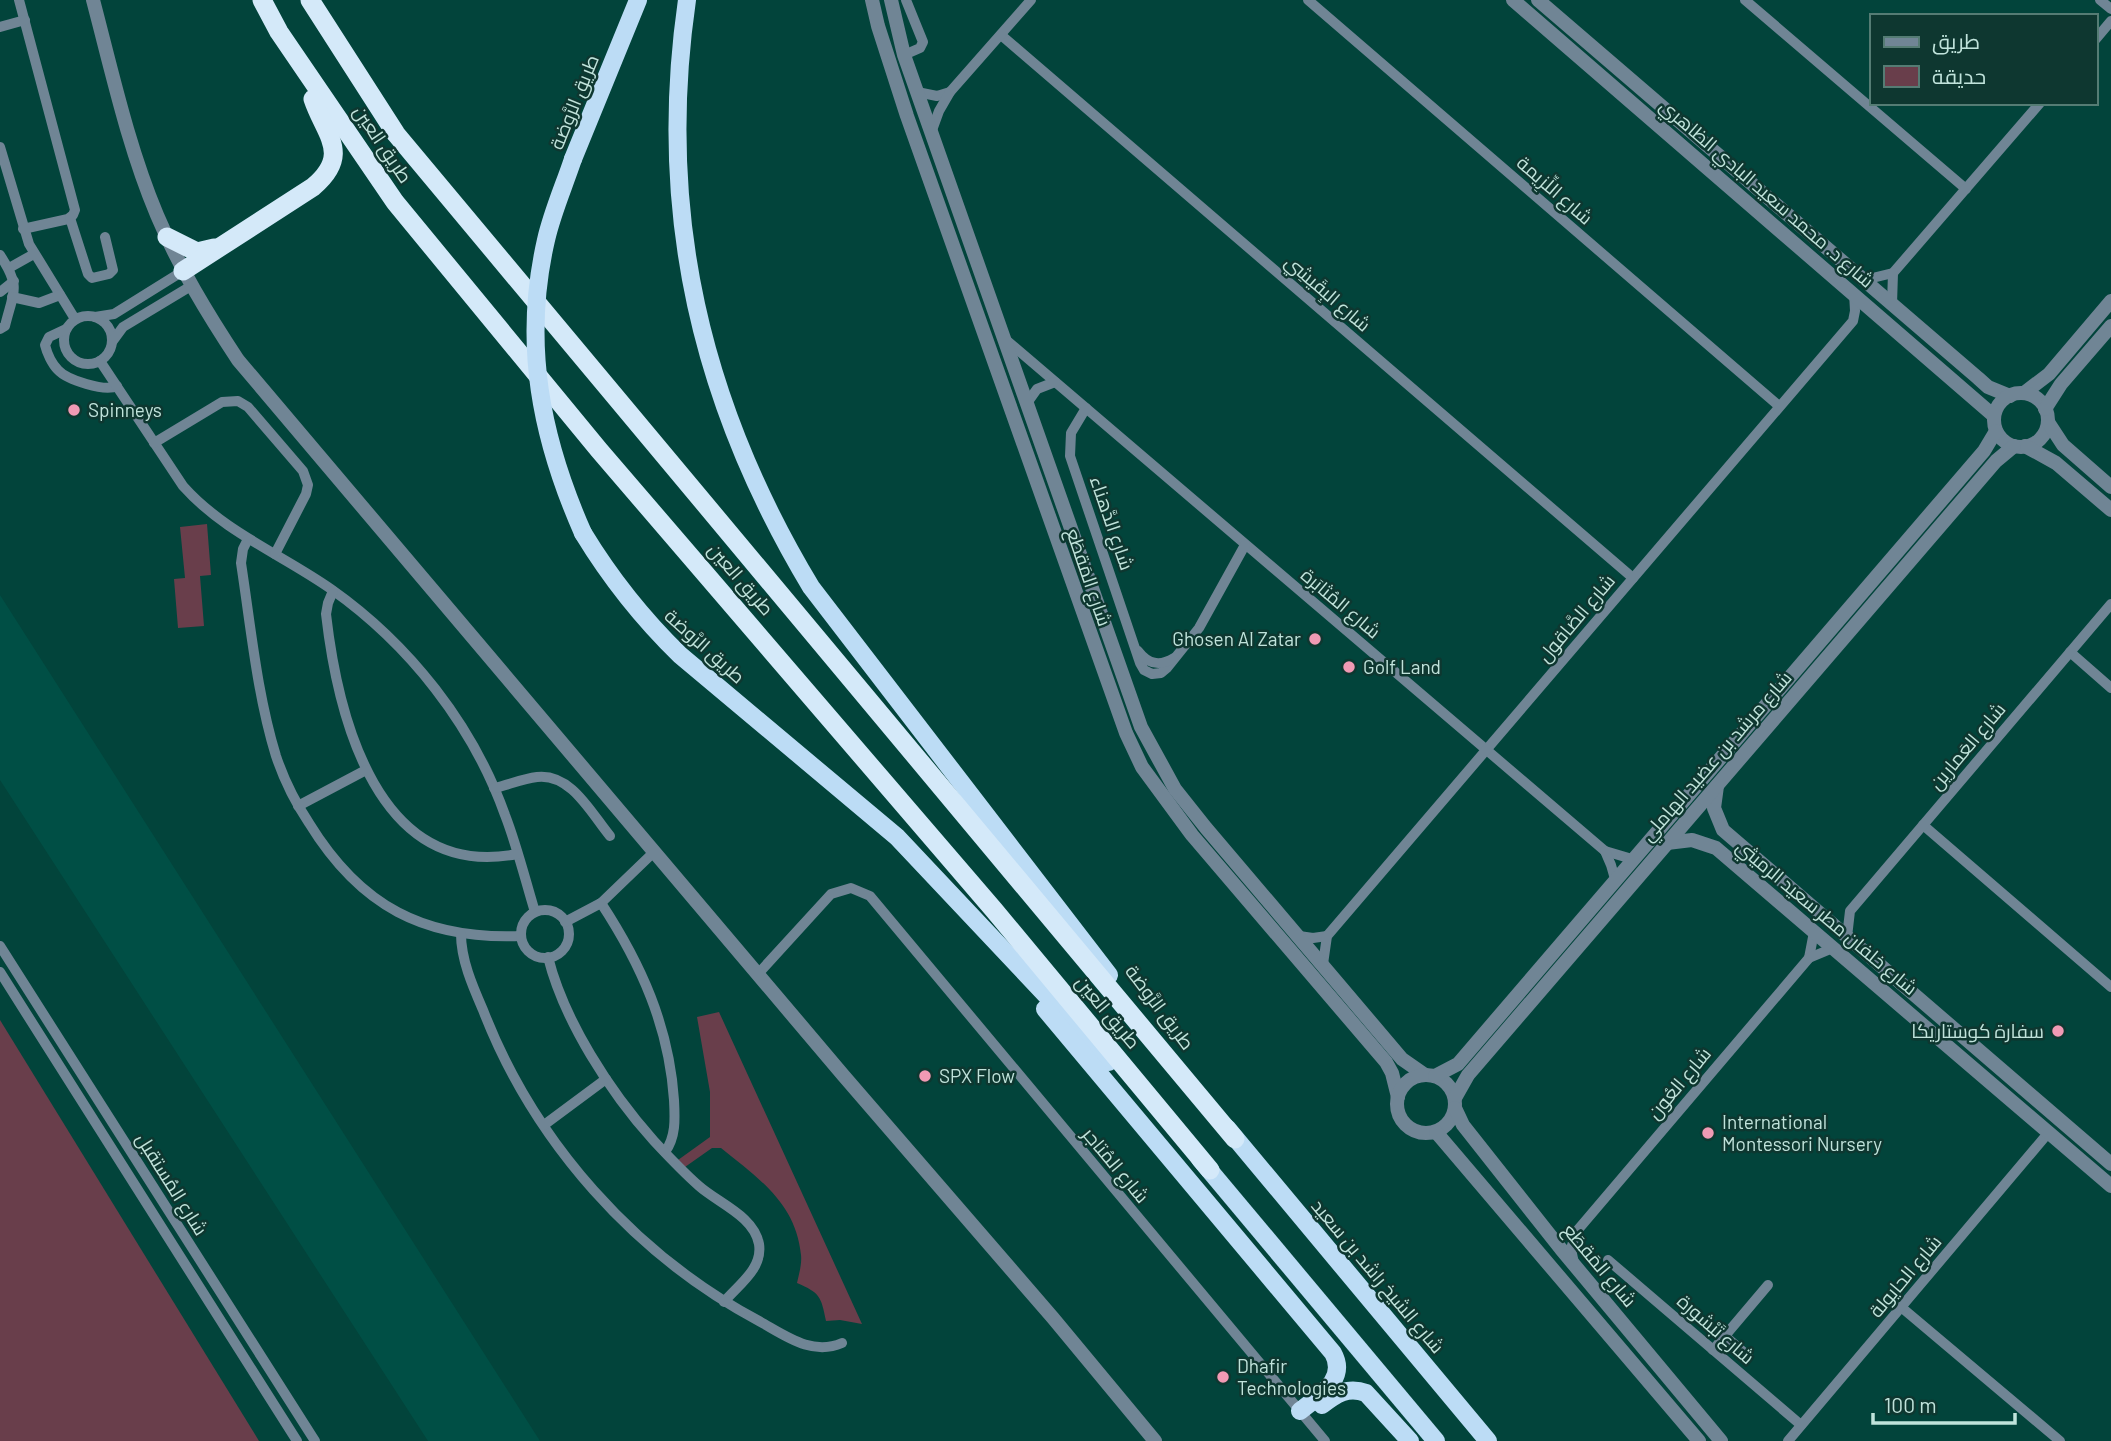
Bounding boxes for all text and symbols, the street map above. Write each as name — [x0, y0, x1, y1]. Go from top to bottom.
legend — [1870, 14, 2097, 105]
text: طريق — [1932, 28, 1980, 55]
street label: طريق الرَّوضة — [544, 51, 605, 153]
text: حديقة — [1932, 63, 1986, 88]
street label: شارع د. محمد سعيد البادي الظاهري — [1653, 93, 1879, 295]
street label: طريق العين — [347, 101, 418, 188]
street label: شارع اللِّزِيمة — [1511, 150, 1598, 231]
street label: شارع البِقَيشِي — [1278, 249, 1376, 339]
place label: Spinneys — [88, 398, 162, 421]
marker: Spinneys — [66, 402, 82, 418]
street label: شارع الدَّهناء — [1083, 473, 1139, 574]
street label: شارع المَقطَع — [1059, 525, 1117, 630]
street label: طريق العين — [702, 538, 779, 621]
street label: شارع المُثابَرة — [1295, 563, 1386, 645]
street label: شارع الصَّاقول — [1532, 569, 1621, 668]
street label: طريق الرَّوضة — [659, 604, 750, 689]
place label: Ghosen Al Zatar — [1172, 627, 1301, 650]
marker: Ghosen Al Zatar — [1307, 631, 1323, 647]
place label: Golf Land — [1363, 655, 1441, 678]
marker: Golf Land — [1341, 659, 1357, 675]
street label: شارع مرشد بن عضيد الهاملي — [1635, 666, 1799, 848]
street label: شارع العَمارين — [1924, 698, 2012, 796]
street label: شارع خلفان مطر سعيد الرميثي — [1729, 834, 1923, 1002]
street label: طريق الرَّوضة — [1119, 960, 1200, 1055]
street label: طريق العين — [1070, 970, 1146, 1054]
place label: سفارة كوستاريكا — [1911, 1019, 2044, 1043]
marker: سفارة كوستاريكا — [2050, 1023, 2066, 1039]
street label: شارع العُون — [1642, 1042, 1718, 1125]
place label: SPX Flow — [939, 1064, 1015, 1087]
marker: SPX Flow — [917, 1068, 933, 1084]
place label: International Montessori Nursery — [1722, 1110, 1882, 1155]
street label: شارع المُتاجر — [1075, 1122, 1155, 1209]
marker: International Montessori Nursery — [1700, 1125, 1716, 1141]
street label: شارع المُستقبل — [129, 1128, 213, 1241]
street label: شارع الشيخ راشد بن سعيد — [1305, 1194, 1450, 1359]
street label: شارع المَقطَع — [1556, 1218, 1642, 1313]
street label: شارع الحايولة — [1864, 1230, 1948, 1323]
street label: شارع تَبْشورة — [1671, 1289, 1760, 1371]
place label: Dhafir Technologies — [1237, 1354, 1346, 1399]
marker: Dhafir Technologies — [1215, 1369, 1231, 1385]
scale bar — [1873, 1382, 2015, 1426]
text: 100 m — [1884, 1392, 1937, 1417]

